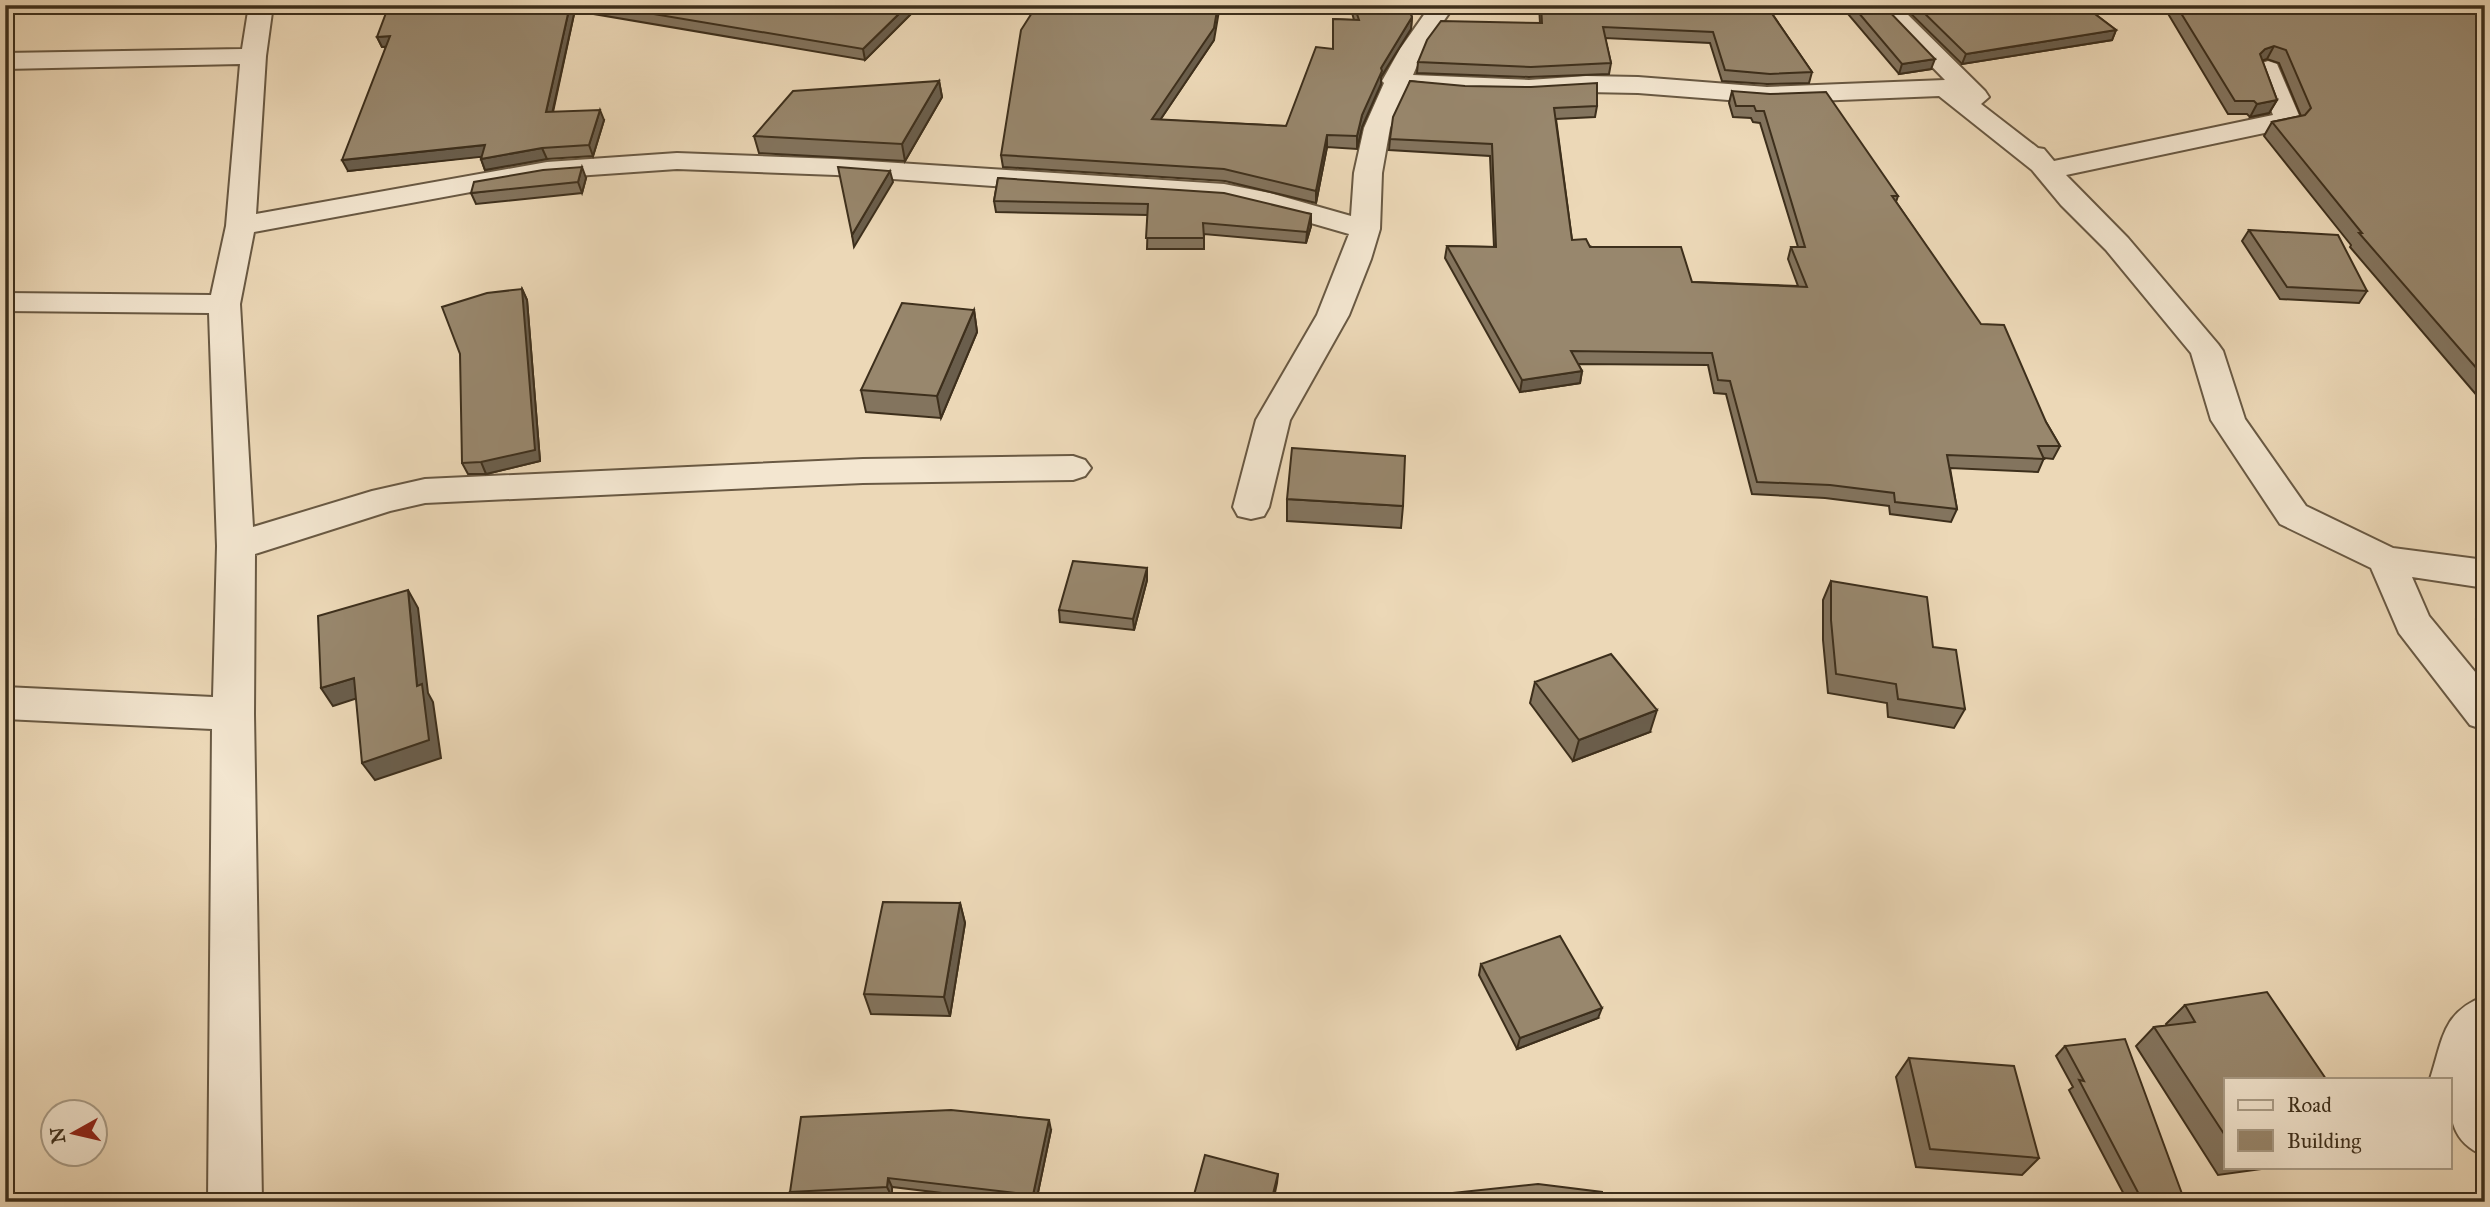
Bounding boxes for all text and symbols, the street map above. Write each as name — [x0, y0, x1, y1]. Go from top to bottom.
legend — [2224, 1078, 2452, 1168]
text: Road — [2287, 1092, 2332, 1118]
north arrow — [38, 1098, 108, 1168]
text: N — [45, 1126, 70, 1145]
text: Building — [2287, 1128, 2361, 1154]

